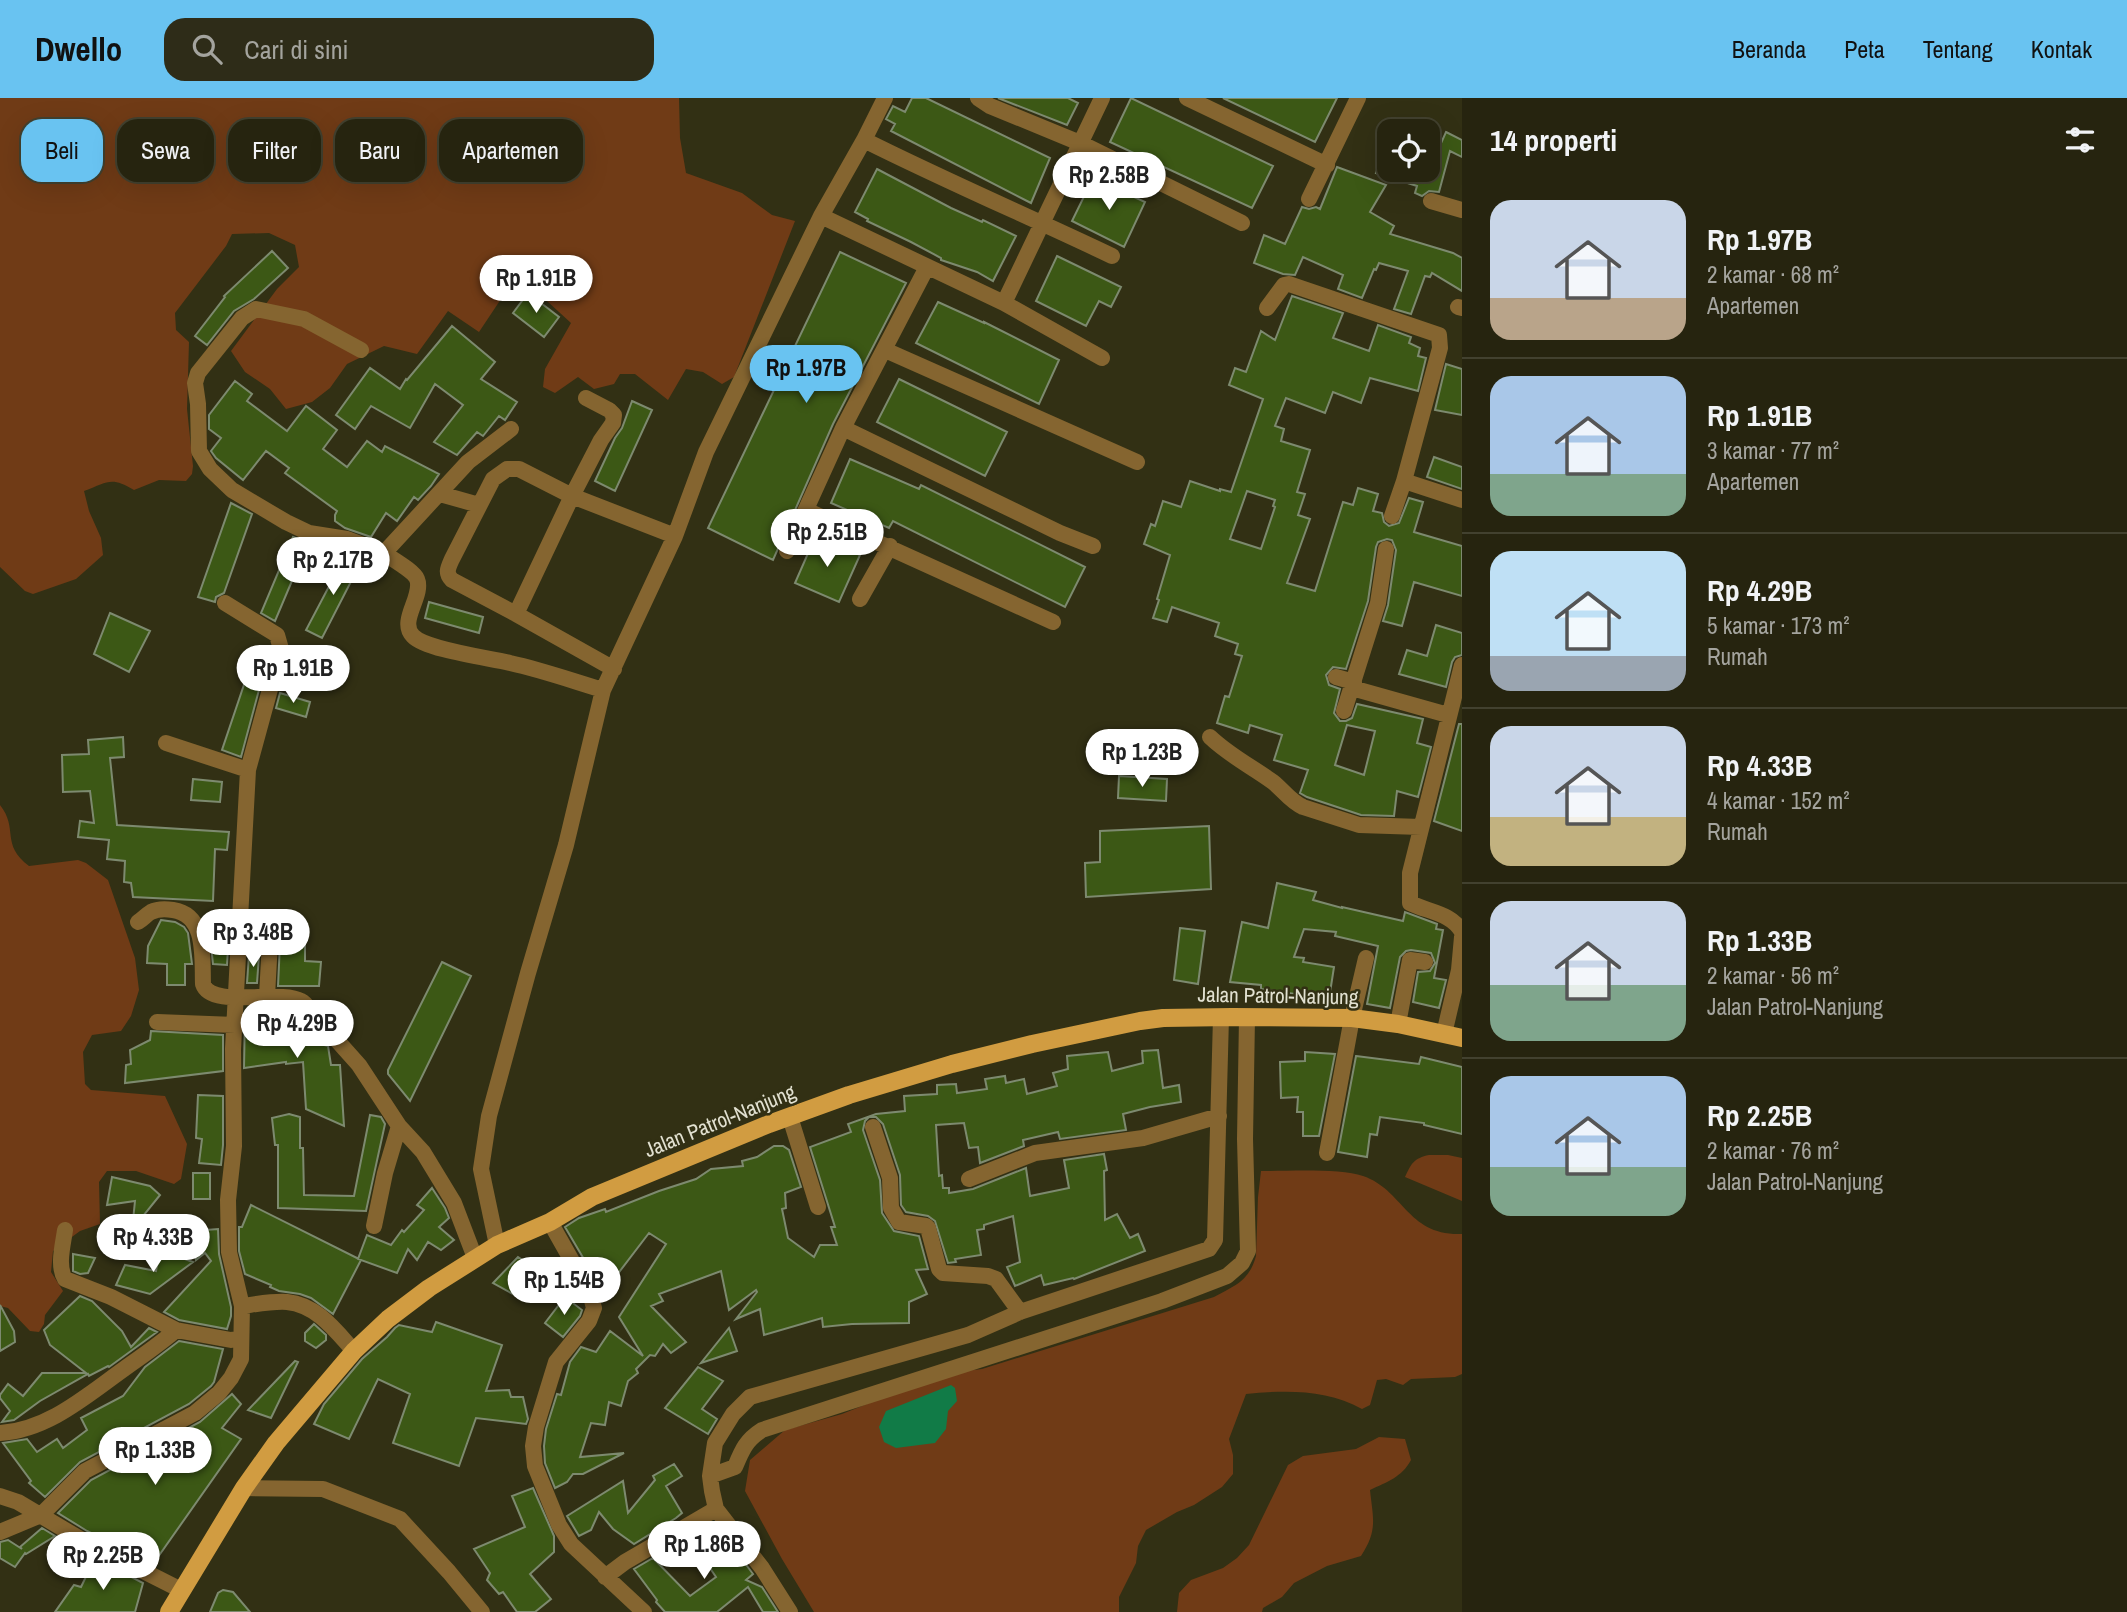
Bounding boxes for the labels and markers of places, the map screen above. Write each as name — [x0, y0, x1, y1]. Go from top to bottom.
pin: Rp 2.58B — [1037, 152, 1181, 212]
pin: Rp 1.91B — [464, 256, 608, 315]
pin: Rp 1.97B — [734, 345, 878, 405]
pin: Rp 2.51B — [755, 510, 899, 569]
pin: Rp 2.17B — [261, 538, 405, 597]
pin: Rp 1.91B — [221, 646, 365, 705]
pin: Rp 1.23B — [1070, 730, 1214, 789]
pin: Rp 3.48B — [181, 910, 325, 969]
pin: Rp 4.29B — [225, 1000, 369, 1060]
pin: Rp 4.33B — [81, 1214, 225, 1274]
pin: Rp 1.54B — [492, 1258, 636, 1317]
pin: Rp 1.33B — [83, 1428, 227, 1487]
pin: Rp 1.86B — [632, 1522, 776, 1581]
pin: Rp 2.25B — [31, 1532, 175, 1592]

